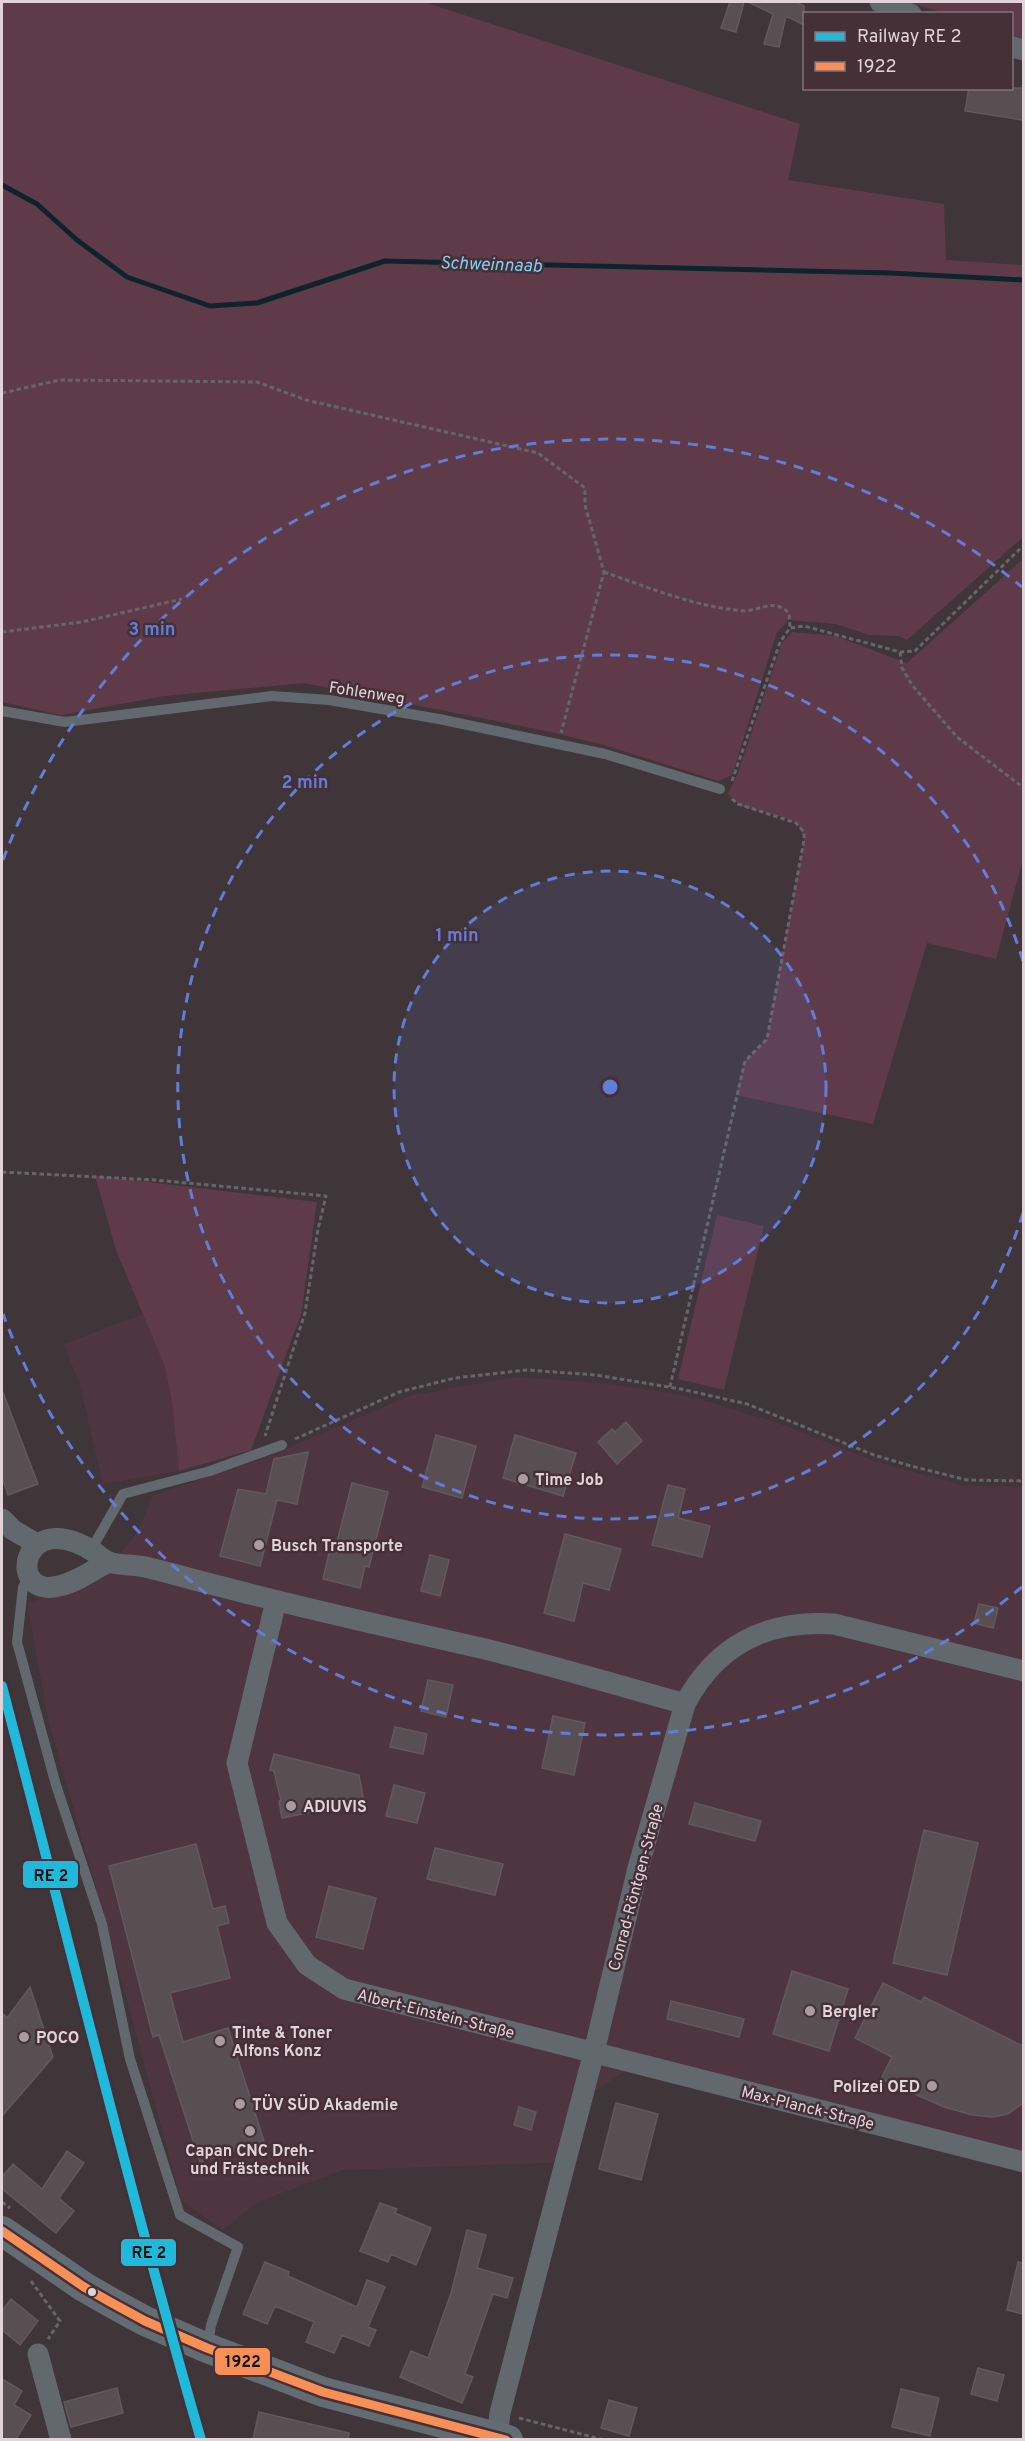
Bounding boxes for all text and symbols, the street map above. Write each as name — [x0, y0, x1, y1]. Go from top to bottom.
legend — [803, 12, 1013, 90]
text: Railway RE 2 — [857, 26, 961, 49]
text: 1922 — [857, 56, 897, 79]
water label: Schweinnaab — [440, 252, 543, 279]
text: 3 min — [129, 619, 175, 642]
street label: Fohlenweg — [327, 678, 406, 710]
text: 2 min — [281, 772, 329, 795]
text: 1 min — [435, 925, 479, 948]
centre of rings — [600, 1077, 620, 1097]
place label: Time Job — [535, 1471, 603, 1491]
marker: Time Job — [516, 1472, 530, 1486]
place label: Busch Transporte — [271, 1537, 403, 1557]
marker: Busch Transporte — [252, 1538, 266, 1552]
place label: ADIUVIS — [303, 1798, 367, 1818]
marker: ADIUVIS — [284, 1799, 298, 1813]
street label: Conrad-Röntgen-Straße — [605, 1802, 669, 1973]
line badge: RE 2 — [22, 1860, 79, 1889]
text: RE 2 — [34, 1867, 68, 1887]
street label: Albert-Einstein-Straße — [355, 1986, 516, 2044]
place label: Bergler — [822, 2003, 878, 2023]
marker: Bergler — [803, 2004, 817, 2018]
place label: Tinte & Toner Alfons Konz — [232, 2024, 333, 2062]
place label: POCO — [36, 2029, 79, 2049]
marker: POCO — [17, 2030, 31, 2044]
marker: Tinte & Toner Alfons Konz — [213, 2034, 227, 2048]
place label: Polizei OED — [833, 2078, 920, 2098]
marker: Polizei OED — [925, 2079, 939, 2093]
street label: Max-Planck-Straße — [739, 2083, 876, 2135]
place label: TÜV SÜD Akademie — [252, 2094, 398, 2116]
marker: TÜV SÜD Akademie — [233, 2097, 247, 2111]
marker: Capan CNC Dreh- und Frästechnik — [243, 2124, 257, 2138]
place label: Capan CNC Dreh- und Frästechnik — [185, 2142, 315, 2180]
line badge: RE 2 — [120, 2238, 177, 2267]
text: RE 2 — [132, 2244, 166, 2264]
unlabelled marker — [86, 2286, 98, 2298]
line badge: 1922 — [214, 2347, 271, 2376]
text: 1922 — [225, 2353, 261, 2373]

